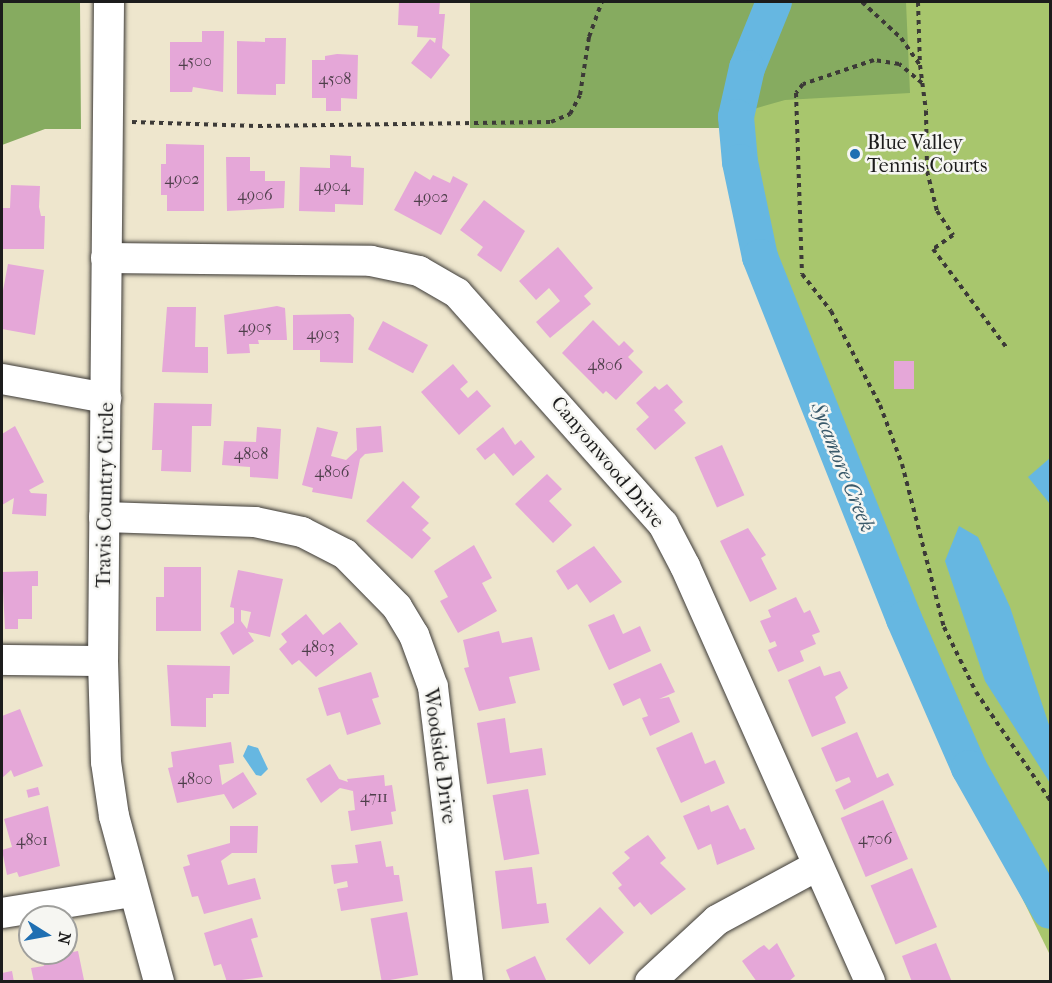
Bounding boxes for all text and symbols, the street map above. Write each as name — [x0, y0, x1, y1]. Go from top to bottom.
house number: 4500 — [178, 51, 212, 71]
house number: 4508 — [319, 69, 351, 89]
place label: Blue Valley Tennis Courts — [867, 130, 987, 177]
marker: Blue Valley Tennis Courts — [848, 147, 862, 161]
house number: 4902 — [165, 169, 199, 189]
house number: 4904 — [314, 176, 350, 196]
house number: 4906 — [237, 185, 273, 205]
house number: 4902 — [414, 187, 448, 207]
house number: 4905 — [238, 317, 272, 337]
house number: 4903 — [306, 324, 340, 344]
house number: 4806 — [588, 355, 622, 375]
street label: Canyonwood Drive — [546, 391, 670, 533]
water label: Sycamore Creek — [806, 399, 880, 535]
street label: Travis Country Circle — [91, 402, 119, 588]
house number: 4808 — [234, 444, 268, 464]
house number: 4806 — [315, 462, 349, 482]
house number: 4803 — [302, 637, 334, 657]
street label: Woodside Drive — [419, 687, 461, 825]
house number: 4800 — [177, 769, 213, 789]
house number: 4711 — [360, 787, 388, 807]
house number: 4706 — [858, 829, 892, 849]
house number: 4801 — [16, 830, 48, 850]
north arrow — [18, 905, 78, 965]
text: N — [54, 930, 75, 946]

